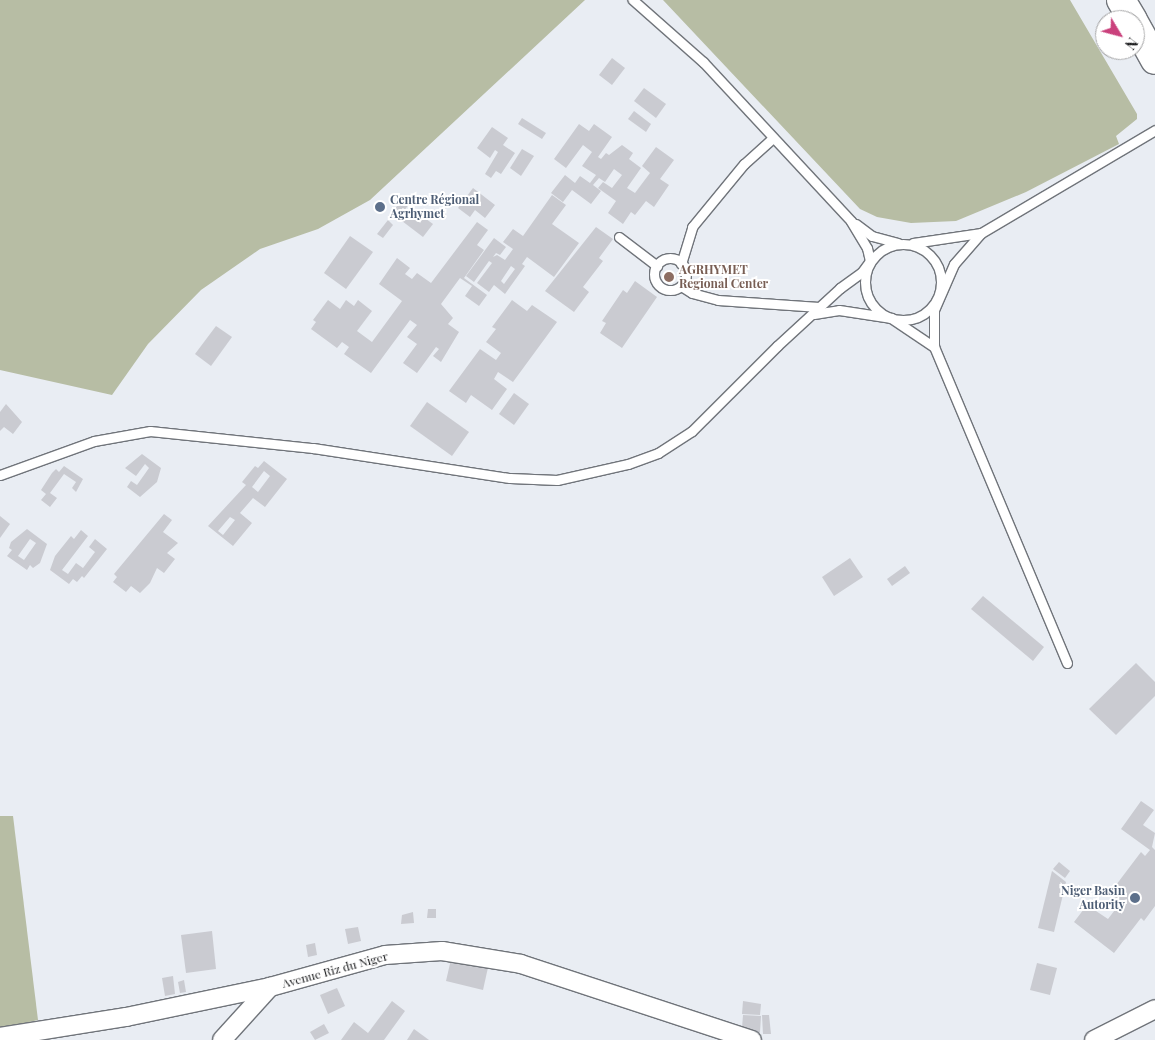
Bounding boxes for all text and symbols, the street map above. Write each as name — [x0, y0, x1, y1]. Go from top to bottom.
north arrow — [1095, 10, 1145, 60]
text: N — [1121, 34, 1142, 53]
place label: Centre Régional Agrhymet — [390, 193, 479, 221]
marker: Centre Régional Agrhymet — [374, 201, 386, 213]
place label: AGRHYMET Regional Center — [679, 263, 768, 291]
marker: AGRHYMET Regional Center — [663, 271, 675, 283]
place label: Niger Basin Autority — [1061, 884, 1125, 912]
marker: Niger Basin Autority — [1129, 892, 1141, 904]
street label: Avenue Riz du Niger — [281, 949, 389, 991]

